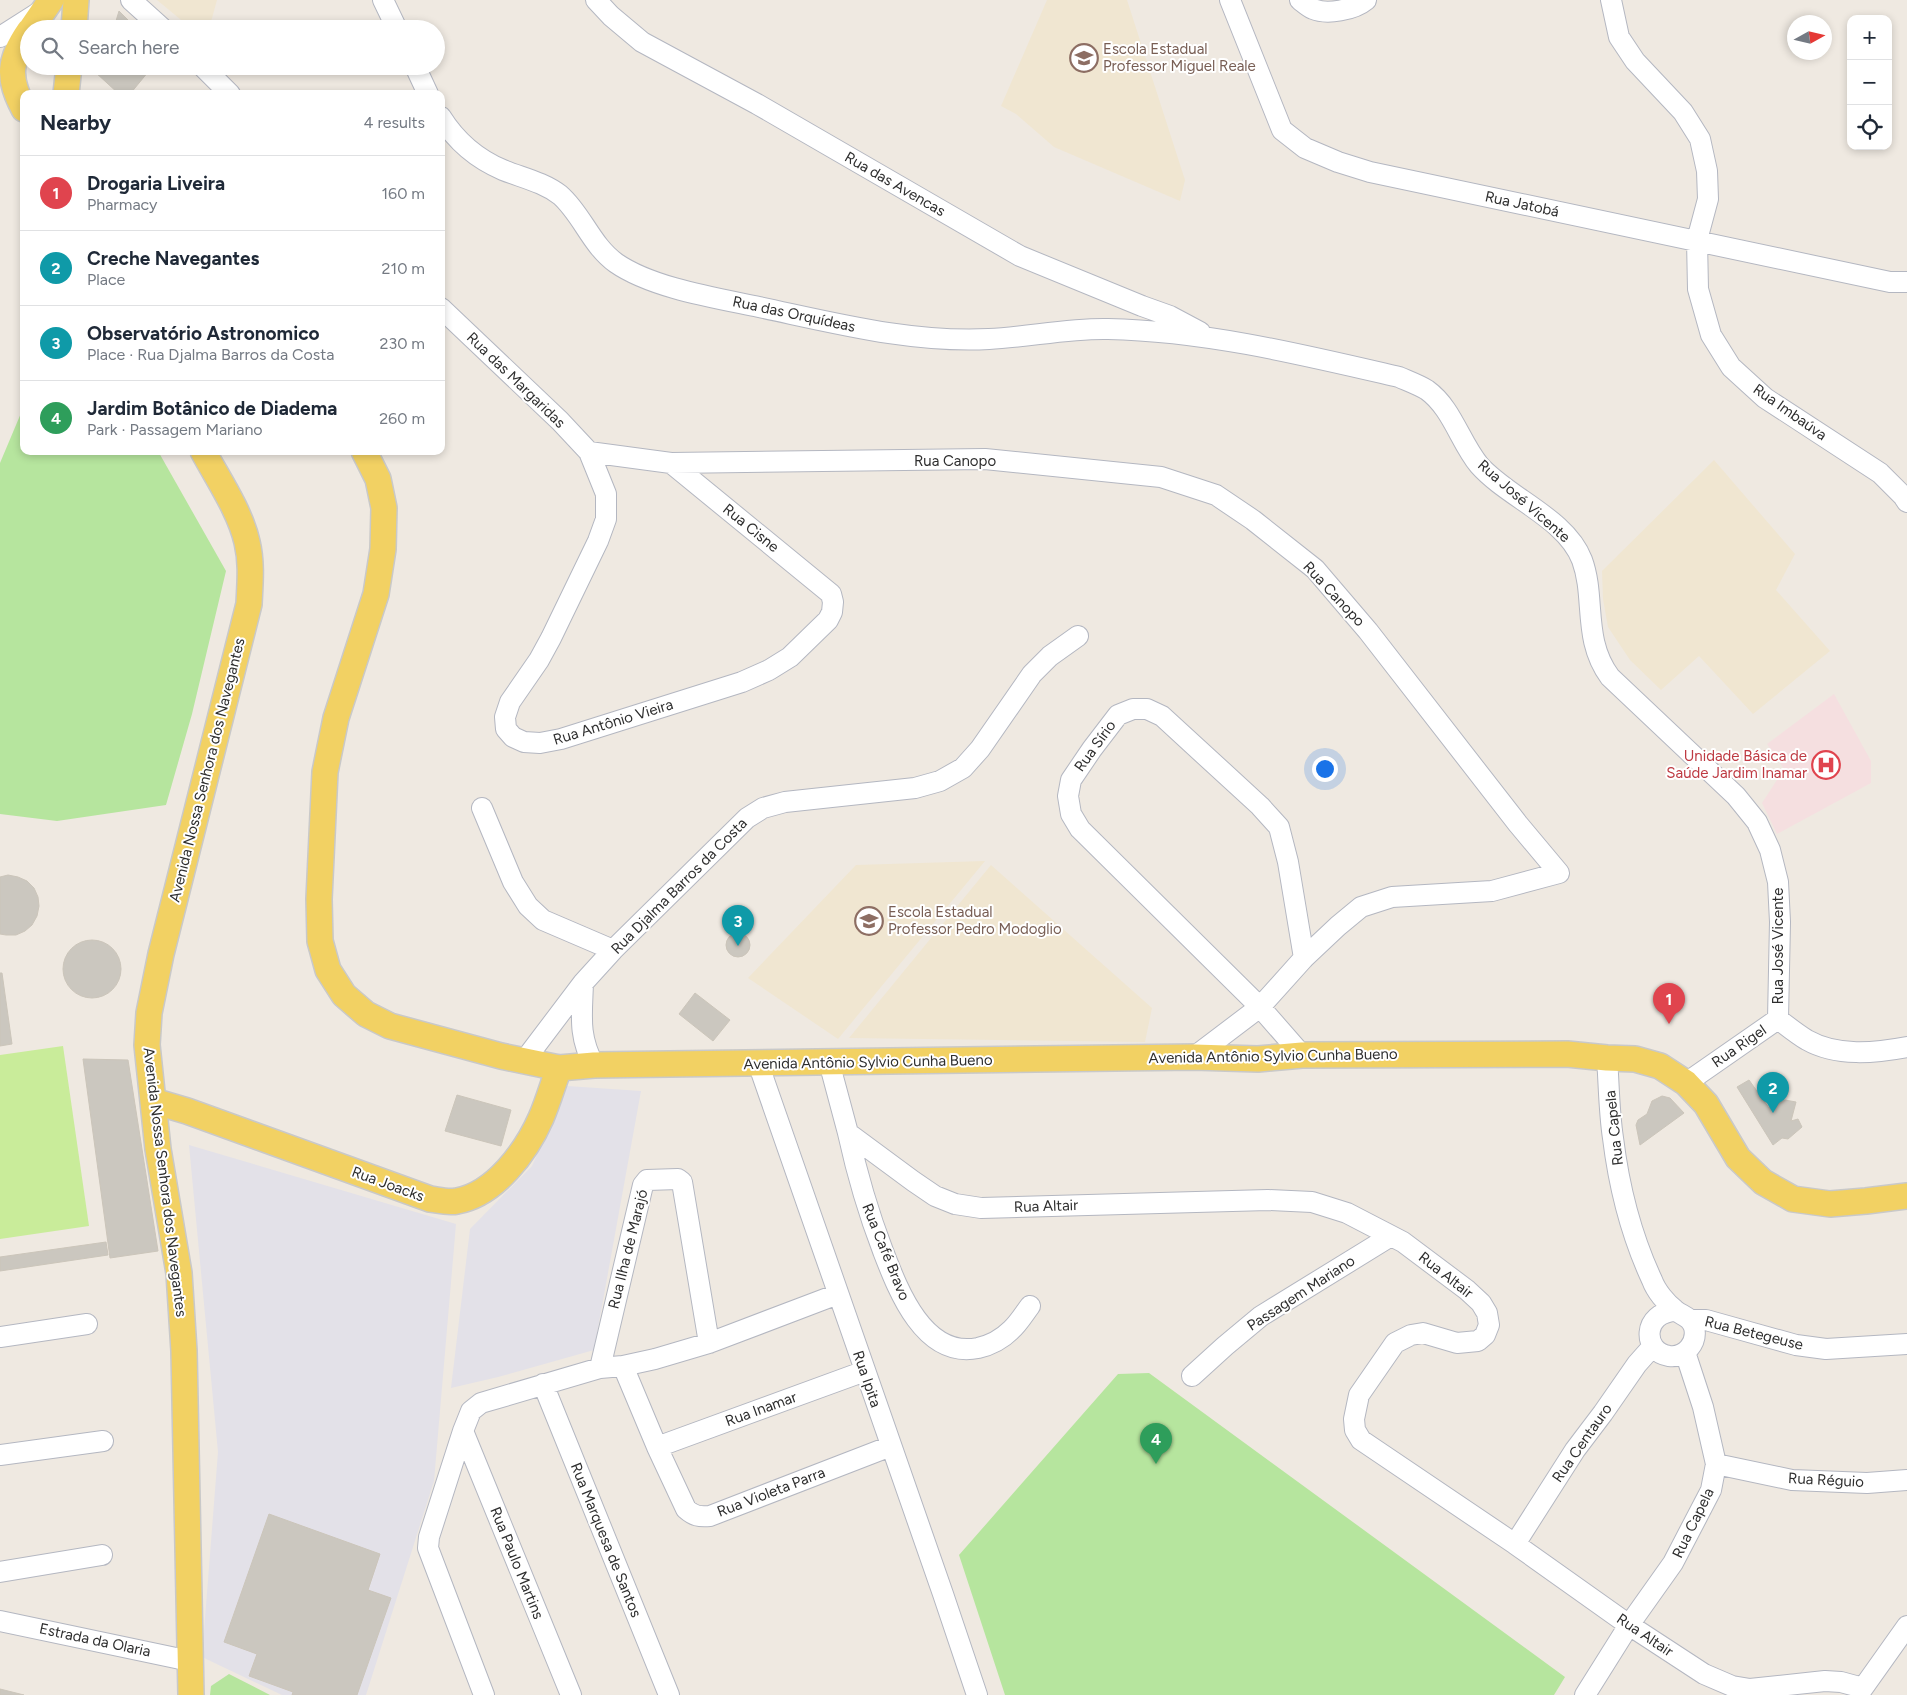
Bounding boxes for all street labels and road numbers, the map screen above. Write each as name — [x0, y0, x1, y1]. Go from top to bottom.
street label: Rua das Avencas — [841, 148, 949, 220]
street label: Rua Jatobá — [1483, 187, 1561, 221]
street label: Rua das Orquídeas — [731, 292, 857, 336]
street label: Rua das Margaridas — [463, 328, 569, 432]
street label: Rua Imbaúva — [1750, 380, 1830, 444]
street label: Rua Canopo — [914, 452, 996, 470]
street label: Rua José Vicente — [1474, 456, 1574, 546]
street label: Rua Cisne — [719, 500, 783, 556]
street label: Rua Canopo — [1299, 558, 1369, 630]
street label: Avenida Nossa Senhora dos Navegantes — [165, 636, 249, 904]
street label: Rua Antônio Vieira — [551, 695, 675, 749]
street label: Rua Sírio — [1070, 717, 1120, 775]
street label: Rua Djalma Barros da Costa — [607, 814, 751, 958]
street label: Rua José Vicente — [1769, 888, 1787, 1004]
street label: Rua Rigel — [1708, 1021, 1770, 1071]
street label: Avenida Antônio Sylvio Cunha Bueno — [1148, 1045, 1398, 1067]
street label: Avenida Nossa Senhora dos Navegantes — [140, 1046, 190, 1318]
street label: Avenida Antônio Sylvio Cunha Bueno — [743, 1051, 993, 1073]
street label: Rua Capela — [1601, 1089, 1627, 1167]
street label: Rua Joacks — [349, 1163, 427, 1205]
street label: Rua Ilha de Marajó — [604, 1187, 652, 1311]
street label: Rua Altair — [1014, 1196, 1078, 1216]
street label: Rua Café Bravo — [858, 1201, 914, 1303]
street label: Rua Altair — [1415, 1248, 1477, 1302]
street label: Passagem Mariano — [1244, 1251, 1359, 1335]
street label: Rua Betegeuse — [1703, 1312, 1805, 1354]
street label: Rua Ipita — [849, 1348, 885, 1410]
street label: Rua Inamar — [723, 1388, 799, 1430]
street label: Rua Centauro — [1548, 1400, 1616, 1486]
street label: Rua Marquesa de Santos — [567, 1460, 645, 1620]
street label: Rua Violeta Parra — [714, 1463, 828, 1521]
street label: Rua Réguio — [1788, 1469, 1865, 1491]
street label: Rua Capela — [1668, 1485, 1718, 1561]
street label: Rua Paulo Martins — [486, 1504, 548, 1622]
street label: Rua Altair — [1613, 1610, 1677, 1660]
street label: Estrada da Olaria — [38, 1619, 152, 1661]

